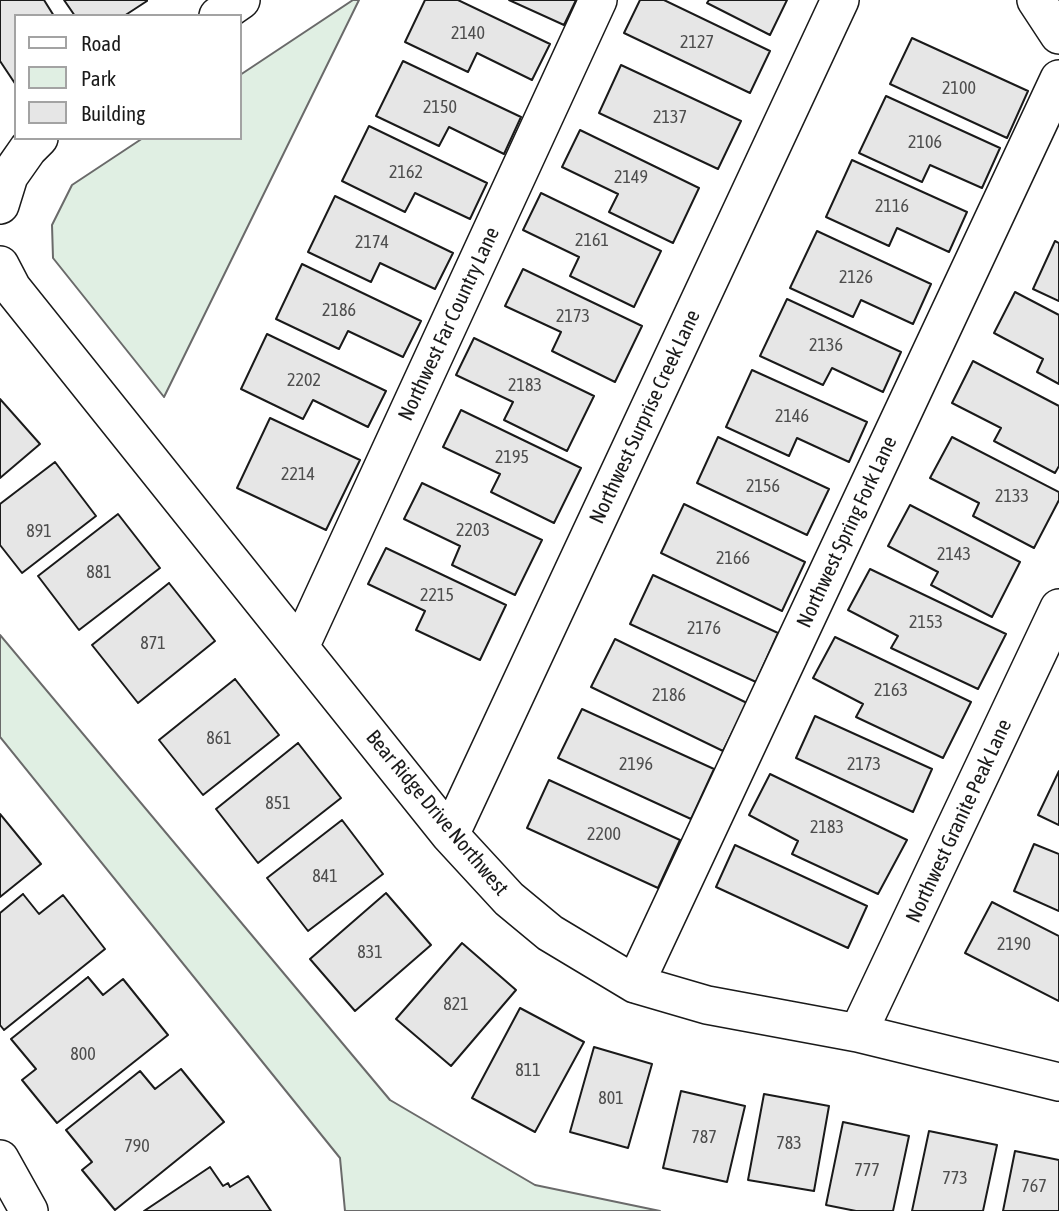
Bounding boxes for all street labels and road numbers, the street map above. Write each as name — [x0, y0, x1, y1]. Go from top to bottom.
street label: Northwest Far Country Lane — [393, 223, 505, 425]
street label: Northwest Surprise Creek Lane — [584, 306, 706, 528]
street label: Northwest Spring Fork Lane — [792, 432, 902, 632]
street label: Northwest Granite Peak Lane — [901, 715, 1017, 927]
street label: Bear Ridge Drive Northwest — [360, 725, 514, 901]

